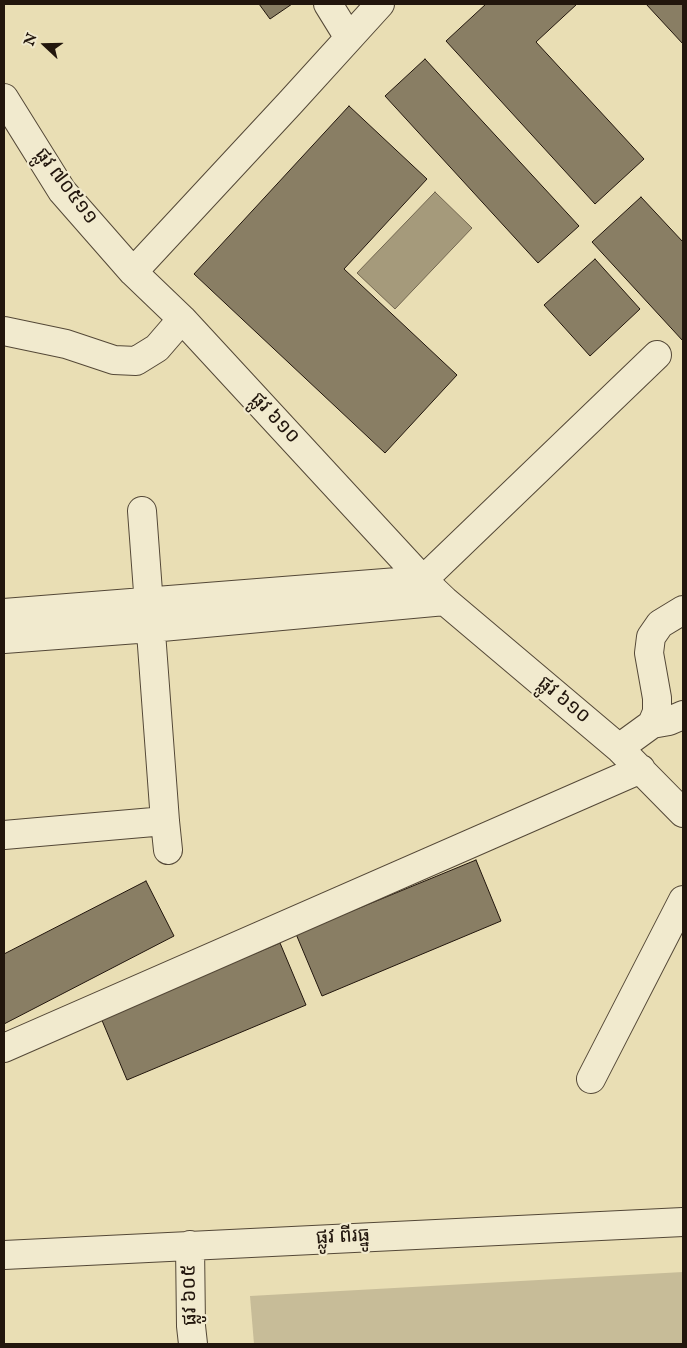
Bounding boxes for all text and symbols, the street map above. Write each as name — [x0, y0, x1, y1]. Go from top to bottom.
north arrow — [20, 20, 70, 70]
text: N — [20, 31, 42, 49]
street label: ផ្លូវ ៧០៥១១ — [28, 144, 102, 230]
street label: ផ្លូវ ៦១០ — [244, 388, 304, 450]
street label: ផ្លូវ ៦១០ — [532, 672, 594, 730]
street label: ផ្លូវ ពីរធ្នូ — [315, 1225, 371, 1251]
street label: ផ្លូវ ៦០៥ — [178, 1264, 204, 1326]

